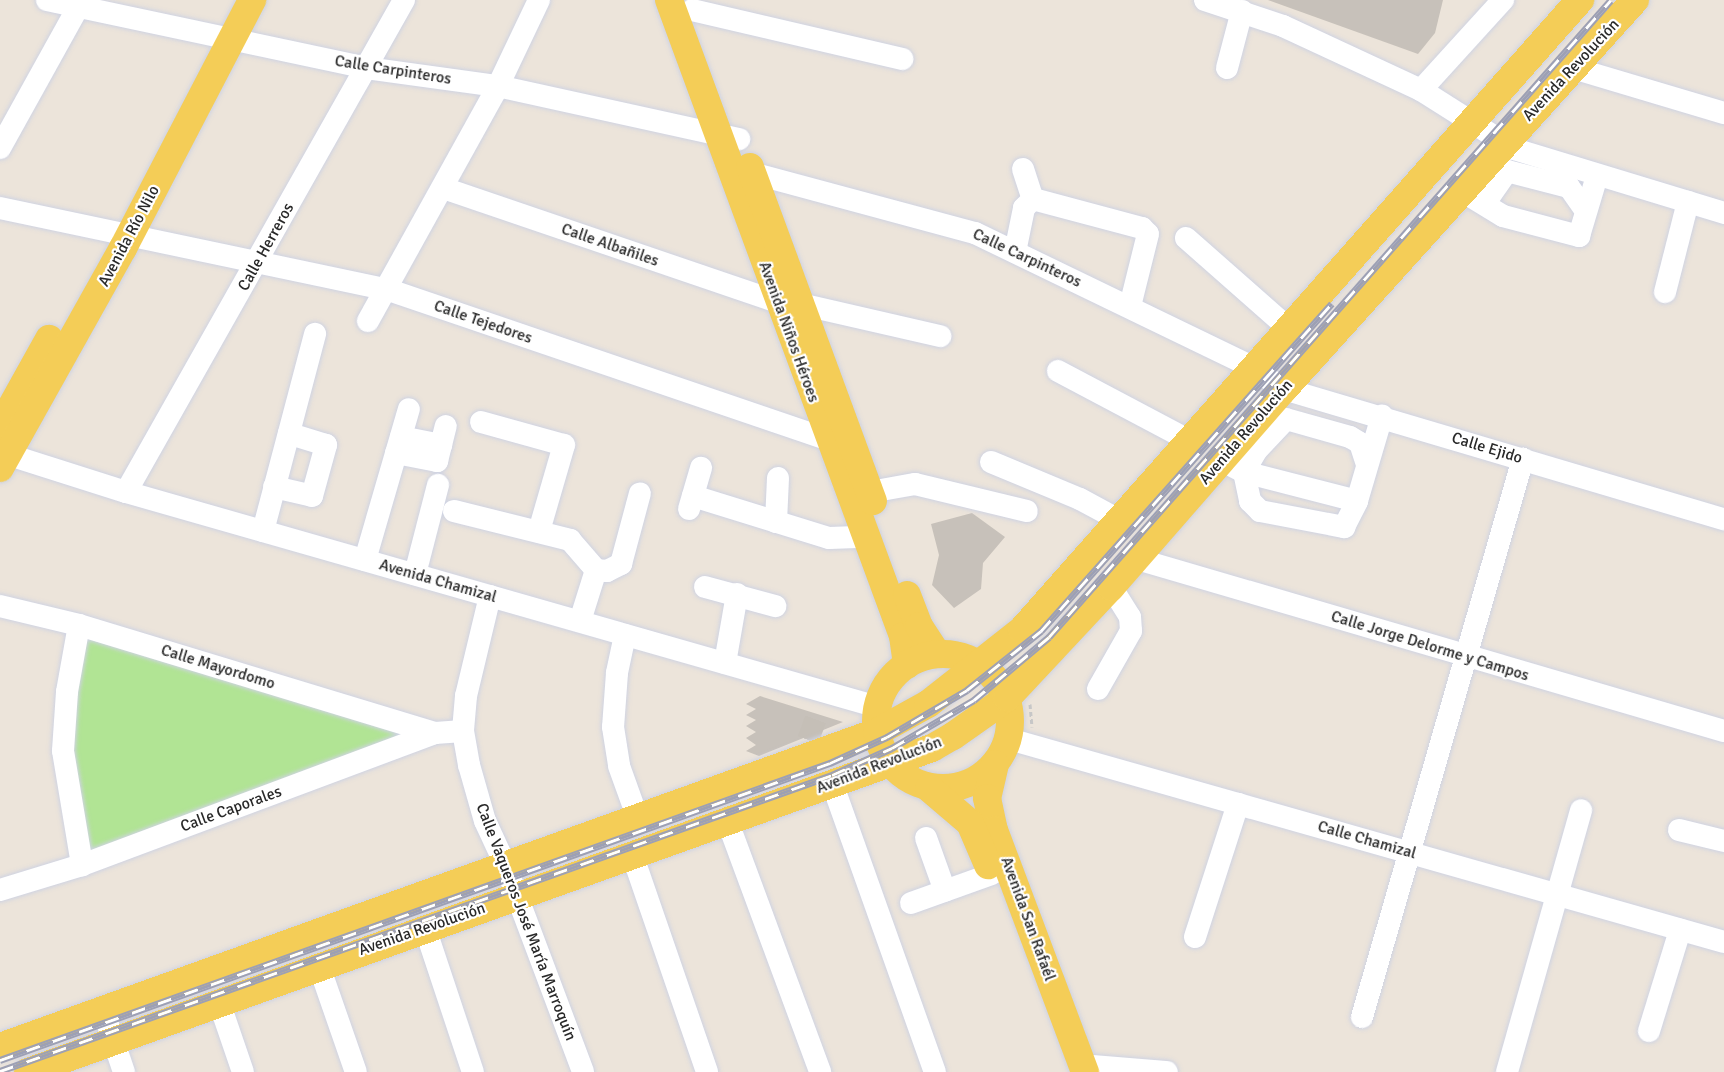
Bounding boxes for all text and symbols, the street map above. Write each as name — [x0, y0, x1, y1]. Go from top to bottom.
street label: Avenida Revolución — [1519, 15, 1623, 125]
street label: Calle Carpinteros — [333, 51, 453, 89]
street label: Avenida Río Nilo — [94, 182, 164, 290]
street label: Calle Herreros — [234, 200, 298, 294]
street label: Calle Albañiles — [559, 219, 661, 271]
street label: Calle Carpinteros — [970, 224, 1084, 292]
street label: Avenida Niños Héroes — [755, 259, 823, 405]
street label: Calle Tejedores — [431, 296, 535, 348]
street label: Avenida Revolución — [1195, 376, 1297, 488]
street label: Calle Ejido — [1449, 428, 1525, 468]
street label: Avenida Chamizal — [377, 555, 499, 607]
street label: Calle Jorge Delorme y Campos — [1329, 607, 1531, 685]
street label: Calle Mayordomo — [159, 641, 277, 693]
street label: Avenida Revolución — [814, 732, 944, 798]
street label: Calle Caporales — [178, 782, 284, 836]
street label: Calle Vaqueros José María Marroquín — [472, 801, 580, 1043]
street label: Calle Chamizal — [1315, 817, 1419, 863]
street label: Avenida San Rafaél — [997, 854, 1059, 984]
street label: Avenida Revolución — [356, 898, 488, 960]

